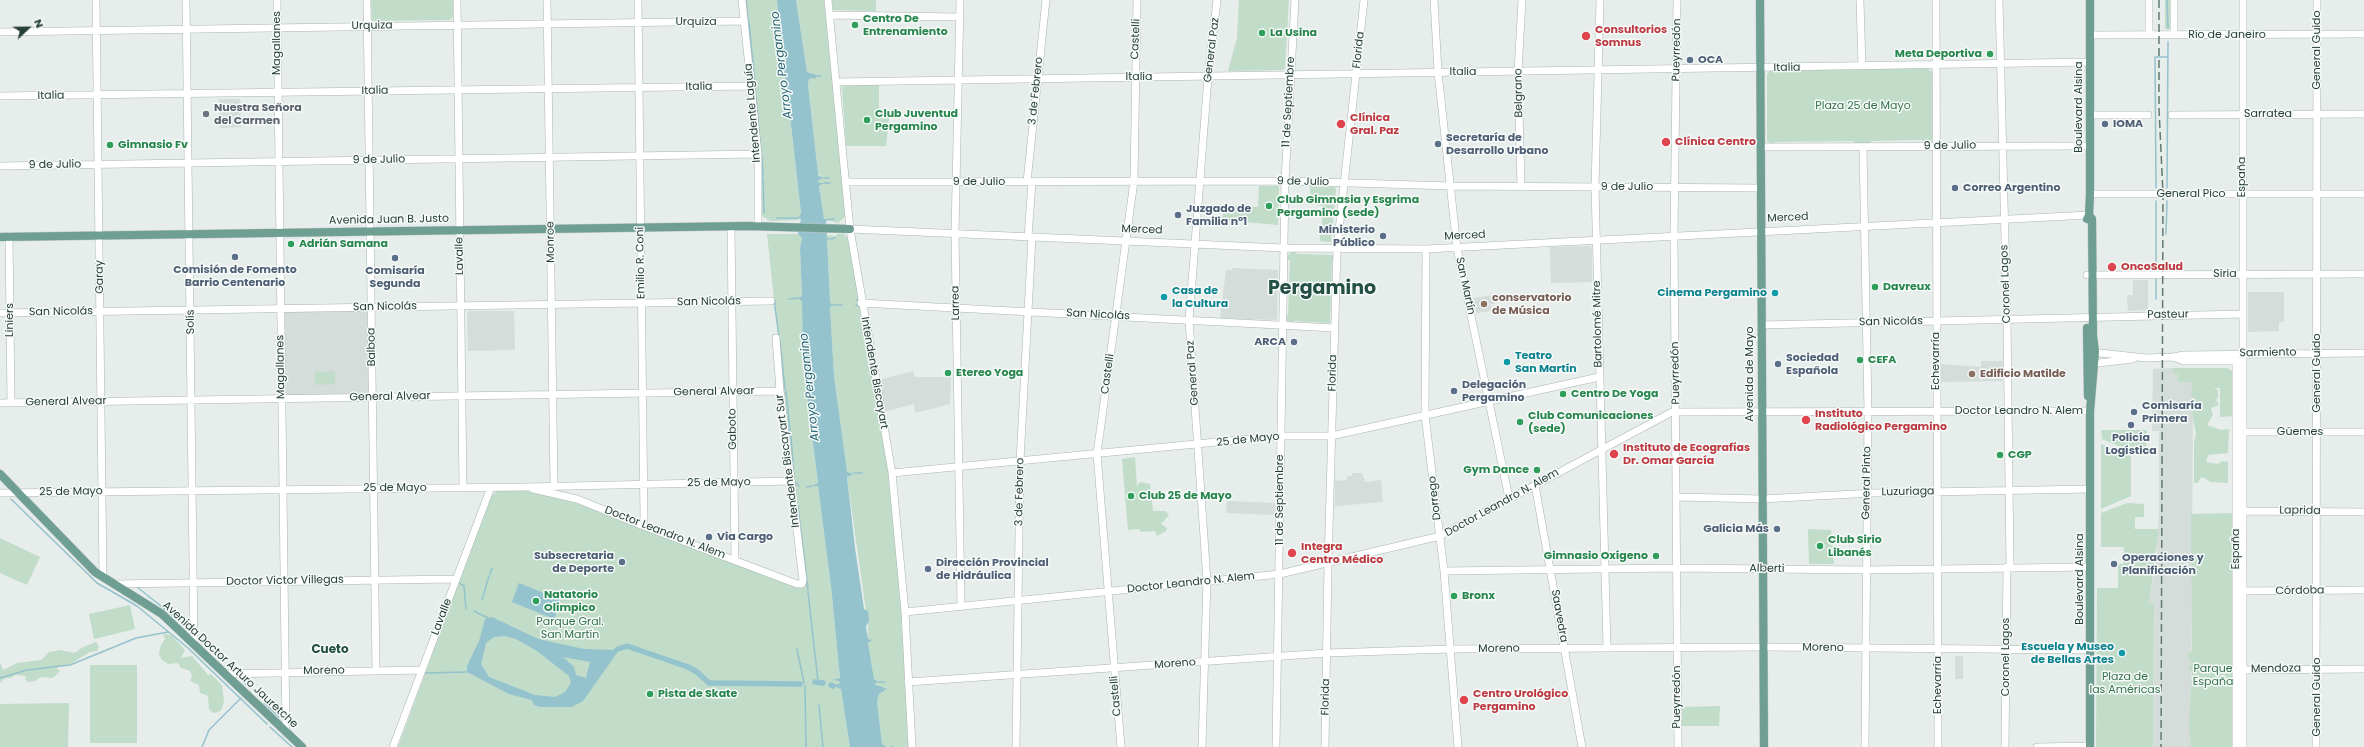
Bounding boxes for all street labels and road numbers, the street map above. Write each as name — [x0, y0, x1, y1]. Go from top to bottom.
street label: General Guido — [2310, 10, 2324, 90]
street label: Magallanes — [270, 11, 284, 75]
street label: Urquiza — [675, 15, 717, 29]
street label: General Paz — [1201, 17, 1223, 83]
street label: Castelli — [1129, 18, 1143, 60]
street label: Pueyrredón — [1670, 18, 1684, 82]
street label: Urquiza — [351, 19, 393, 33]
street label: Río de Janeiro — [2188, 28, 2266, 42]
street label: Florida — [1351, 31, 1367, 69]
street label: 3 de Febrero — [1026, 56, 1046, 126]
street label: 11 de Septiembre — [1280, 56, 1298, 148]
street label: Italia — [1773, 61, 1801, 75]
street label: Boulevard Alsina — [2072, 61, 2086, 153]
street label: Intendente Laguía — [742, 63, 764, 163]
street label: Italia — [1450, 65, 1476, 79]
street label: Belgrano — [1512, 68, 1526, 118]
street label: Italia — [1126, 70, 1152, 84]
street label: Italia — [685, 80, 713, 94]
street label: Italia — [361, 84, 389, 98]
street label: Italia — [37, 89, 65, 103]
street label: Sarratea — [2244, 107, 2292, 121]
street label: 9 de Julio — [1924, 139, 1976, 153]
street label: 9 de Julio — [353, 153, 405, 167]
street label: España — [2235, 157, 2249, 197]
street label: 9 de Julio — [29, 158, 81, 172]
street label: 9 de Julio — [953, 175, 1005, 189]
street label: 9 de Julio — [1277, 175, 1329, 189]
street label: 9 de Julio — [1601, 180, 1653, 194]
street label: General Pico — [2156, 187, 2226, 201]
street label: Merced — [1767, 210, 1809, 226]
street label: Avenida Juan B. Justo — [329, 212, 449, 228]
street label: Monroe — [544, 221, 558, 263]
street label: Merced — [1121, 223, 1163, 237]
street label: Emilio R. Coni — [634, 227, 648, 299]
street label: Merced — [1444, 228, 1486, 244]
street label: Lavalle — [453, 237, 467, 275]
street label: Coronel Lagos — [1998, 245, 2014, 323]
street label: San Martín — [1452, 256, 1478, 316]
street label: Garay — [93, 260, 107, 294]
street label: Siria — [2213, 267, 2237, 281]
street label: Bartolomé Mitre — [1591, 280, 1605, 368]
street label: Larrea — [949, 286, 963, 320]
street label: San Nicolás — [677, 295, 741, 309]
street label: San Nicolás — [353, 300, 417, 314]
street label: Liniers — [3, 303, 17, 337]
street label: San Nicolás — [29, 305, 93, 319]
street label: San Nicolás — [1066, 307, 1130, 323]
street label: Pasteur — [2147, 308, 2189, 322]
street label: Solís — [184, 310, 198, 334]
street label: San Nicolás — [1859, 315, 1923, 329]
street label: Intendente Biscayart — [858, 316, 890, 430]
street label: Avenida de Mayo — [1743, 326, 1757, 422]
street label: Balboa — [365, 327, 379, 367]
street label: Echevarría — [1929, 332, 1943, 390]
street label: General Guido — [2310, 333, 2324, 413]
street label: Magallanes — [274, 335, 288, 399]
street label: General Paz — [1184, 340, 1202, 406]
street label: Pueyrredón — [1669, 341, 1683, 405]
street label: Sarmiento — [2239, 346, 2297, 360]
street label: Castelli — [1099, 353, 1117, 395]
street label: Florida — [1326, 354, 1340, 392]
street label: General Alvear — [673, 385, 755, 399]
street label: General Alvear — [349, 390, 431, 404]
street label: Intendente Biscayart Sur — [773, 394, 803, 528]
street label: General Alvear — [25, 395, 107, 409]
street label: Doctor Leandro N. Alem — [1955, 404, 2083, 418]
street label: Gaboto — [726, 408, 740, 450]
street label: Güemes — [2277, 425, 2323, 439]
street label: 25 de Mayo — [1216, 430, 1280, 450]
street label: General Pinto — [1860, 446, 1874, 520]
street label: 11 de Septiembre — [1273, 454, 1287, 546]
street label: 3 de Febrero — [1013, 458, 1027, 526]
street label: Doctor Leandro N. Alem — [1443, 466, 1561, 540]
street label: Dorrego — [1426, 475, 1444, 521]
street label: 25 de Mayo — [687, 476, 751, 490]
street label: 25 de Mayo — [363, 481, 427, 495]
street label: 25 de Mayo — [39, 485, 103, 499]
street label: Luzuriaga — [1881, 485, 1935, 499]
street label: Doctor Leandro N. Alem — [603, 504, 727, 562]
street label: Laprida — [2279, 504, 2321, 518]
street label: España — [2229, 529, 2243, 569]
street label: Boulevard Alsina — [2073, 533, 2087, 625]
street label: Alberti — [1749, 562, 1785, 576]
street label: Doctor Leandro N. Alem — [1126, 570, 1256, 596]
street label: Doctor Victor Villegas — [226, 573, 344, 589]
street label: Córdoba — [2275, 584, 2325, 598]
street label: Saavedra — [1548, 589, 1570, 643]
street label: Lavalle — [429, 597, 455, 637]
street label: Avenida Doctor Arturo Jauretche — [160, 599, 300, 731]
street label: Coronel Lagos — [1999, 618, 2013, 696]
street label: Moreno — [1802, 641, 1844, 655]
street label: Moreno — [1478, 642, 1520, 656]
street label: Moreno — [1154, 656, 1196, 672]
street label: Echevarría — [1931, 656, 1945, 714]
street label: General Guido — [2310, 657, 2324, 737]
street label: Mendoza — [2251, 662, 2301, 676]
street label: Moreno — [303, 664, 345, 678]
street label: Pueyrredón — [1670, 666, 1684, 728]
street label: Castelli — [1108, 675, 1124, 717]
street label: Florida — [1319, 678, 1333, 716]

